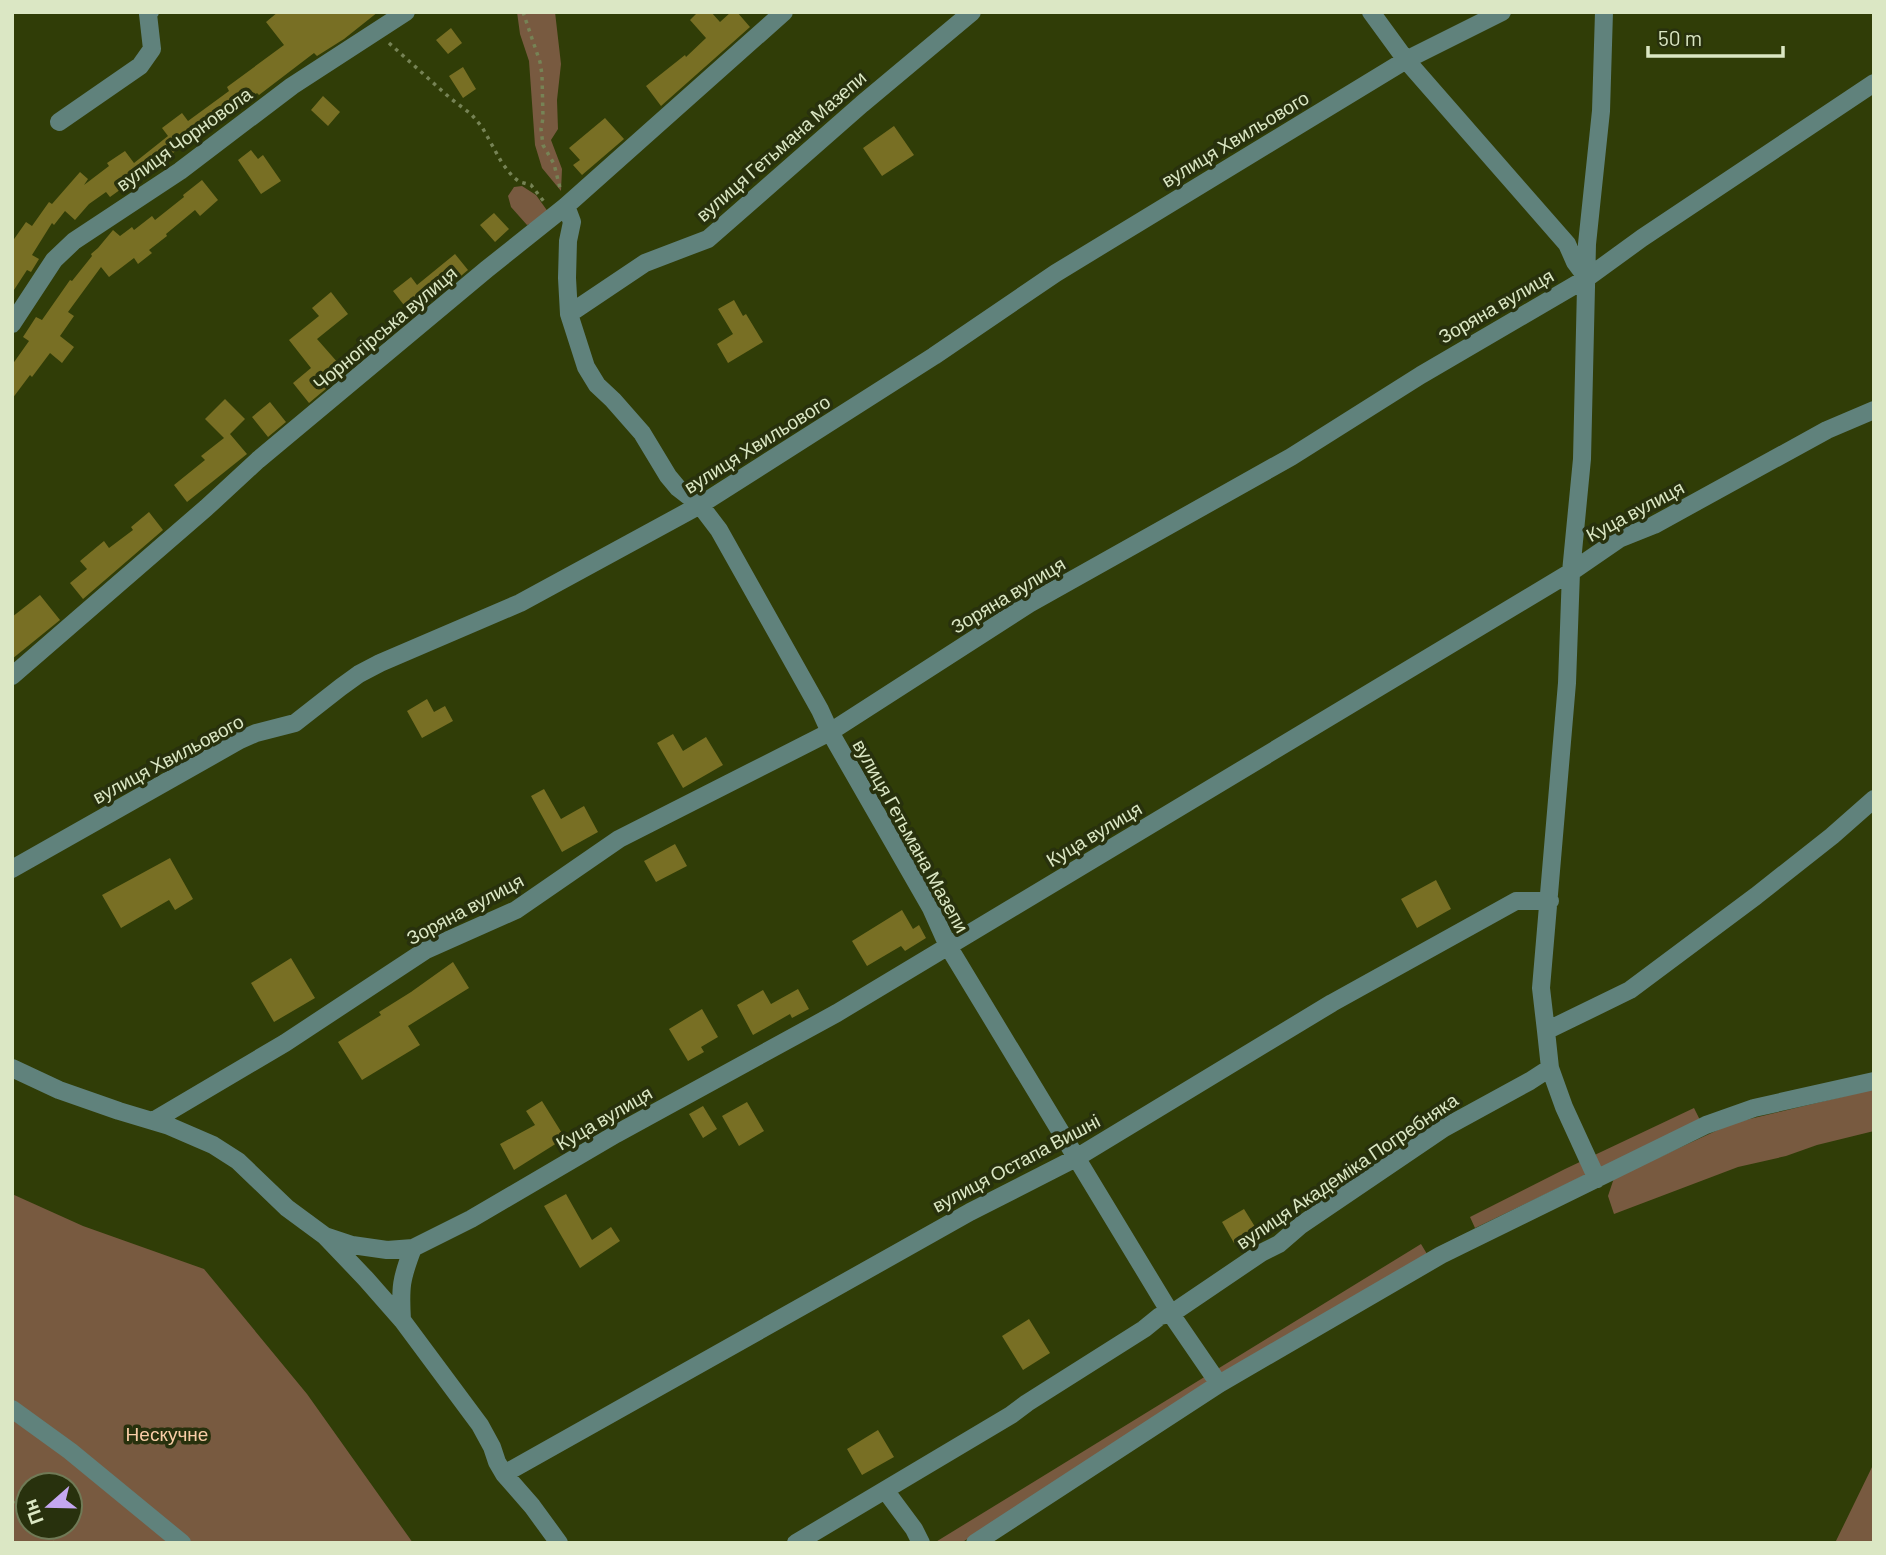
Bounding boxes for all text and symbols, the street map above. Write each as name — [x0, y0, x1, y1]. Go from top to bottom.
scale bar — [1648, 14, 1783, 58]
text: 50 m — [1658, 25, 1702, 50]
street label: вулиця Гетьмана Мазепи — [691, 65, 870, 226]
street label: вулиця Чорновола — [111, 81, 256, 196]
street label: вулиця Хвильового — [1157, 85, 1313, 192]
street label: Чорногірська вулиця — [308, 261, 461, 395]
street label: Зоряна вулиця — [1434, 263, 1557, 348]
street label: вулиця Хвильового — [679, 389, 834, 498]
street label: Куца вулиця — [1582, 475, 1688, 546]
street label: Зоряна вулиця — [946, 551, 1069, 638]
street label: вулиця Хвильового — [88, 709, 247, 808]
street label: вулиця Гетьмана Мазепи — [849, 735, 974, 937]
street label: Куца вулиця — [1042, 796, 1146, 871]
street label: Зоряна вулиця — [402, 868, 527, 949]
street label: Куца вулиця — [551, 1081, 656, 1154]
street label: вулиця Академіка Погребняка — [1231, 1087, 1462, 1254]
street label: вулиця Остапа Вишні — [928, 1109, 1104, 1217]
park label: Нескучне — [126, 1422, 208, 1445]
north arrow — [14, 1471, 84, 1541]
text: Пн — [17, 1496, 48, 1528]

